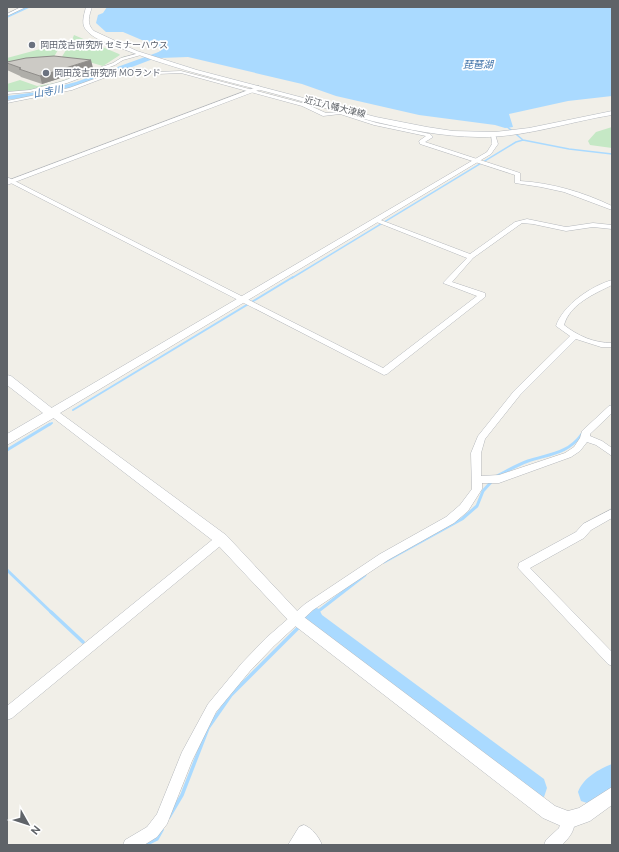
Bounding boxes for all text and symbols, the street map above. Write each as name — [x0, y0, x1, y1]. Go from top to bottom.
marker: 岡田茂吉研究所 セミナーハウス — [27, 40, 37, 50]
place label: 岡田茂吉研究所 セミナーハウス — [40, 40, 168, 50]
water label: 琵琶湖 — [463, 59, 495, 70]
marker: 岡田茂吉研究所 MOランド — [41, 68, 51, 78]
place label: 岡田茂吉研究所 MOランド — [54, 68, 161, 78]
water label: 山寺川 — [32, 83, 65, 100]
street label: 近江八幡大津線 — [303, 95, 368, 120]
north arrow — [8, 804, 48, 844]
text: N — [29, 823, 43, 837]

